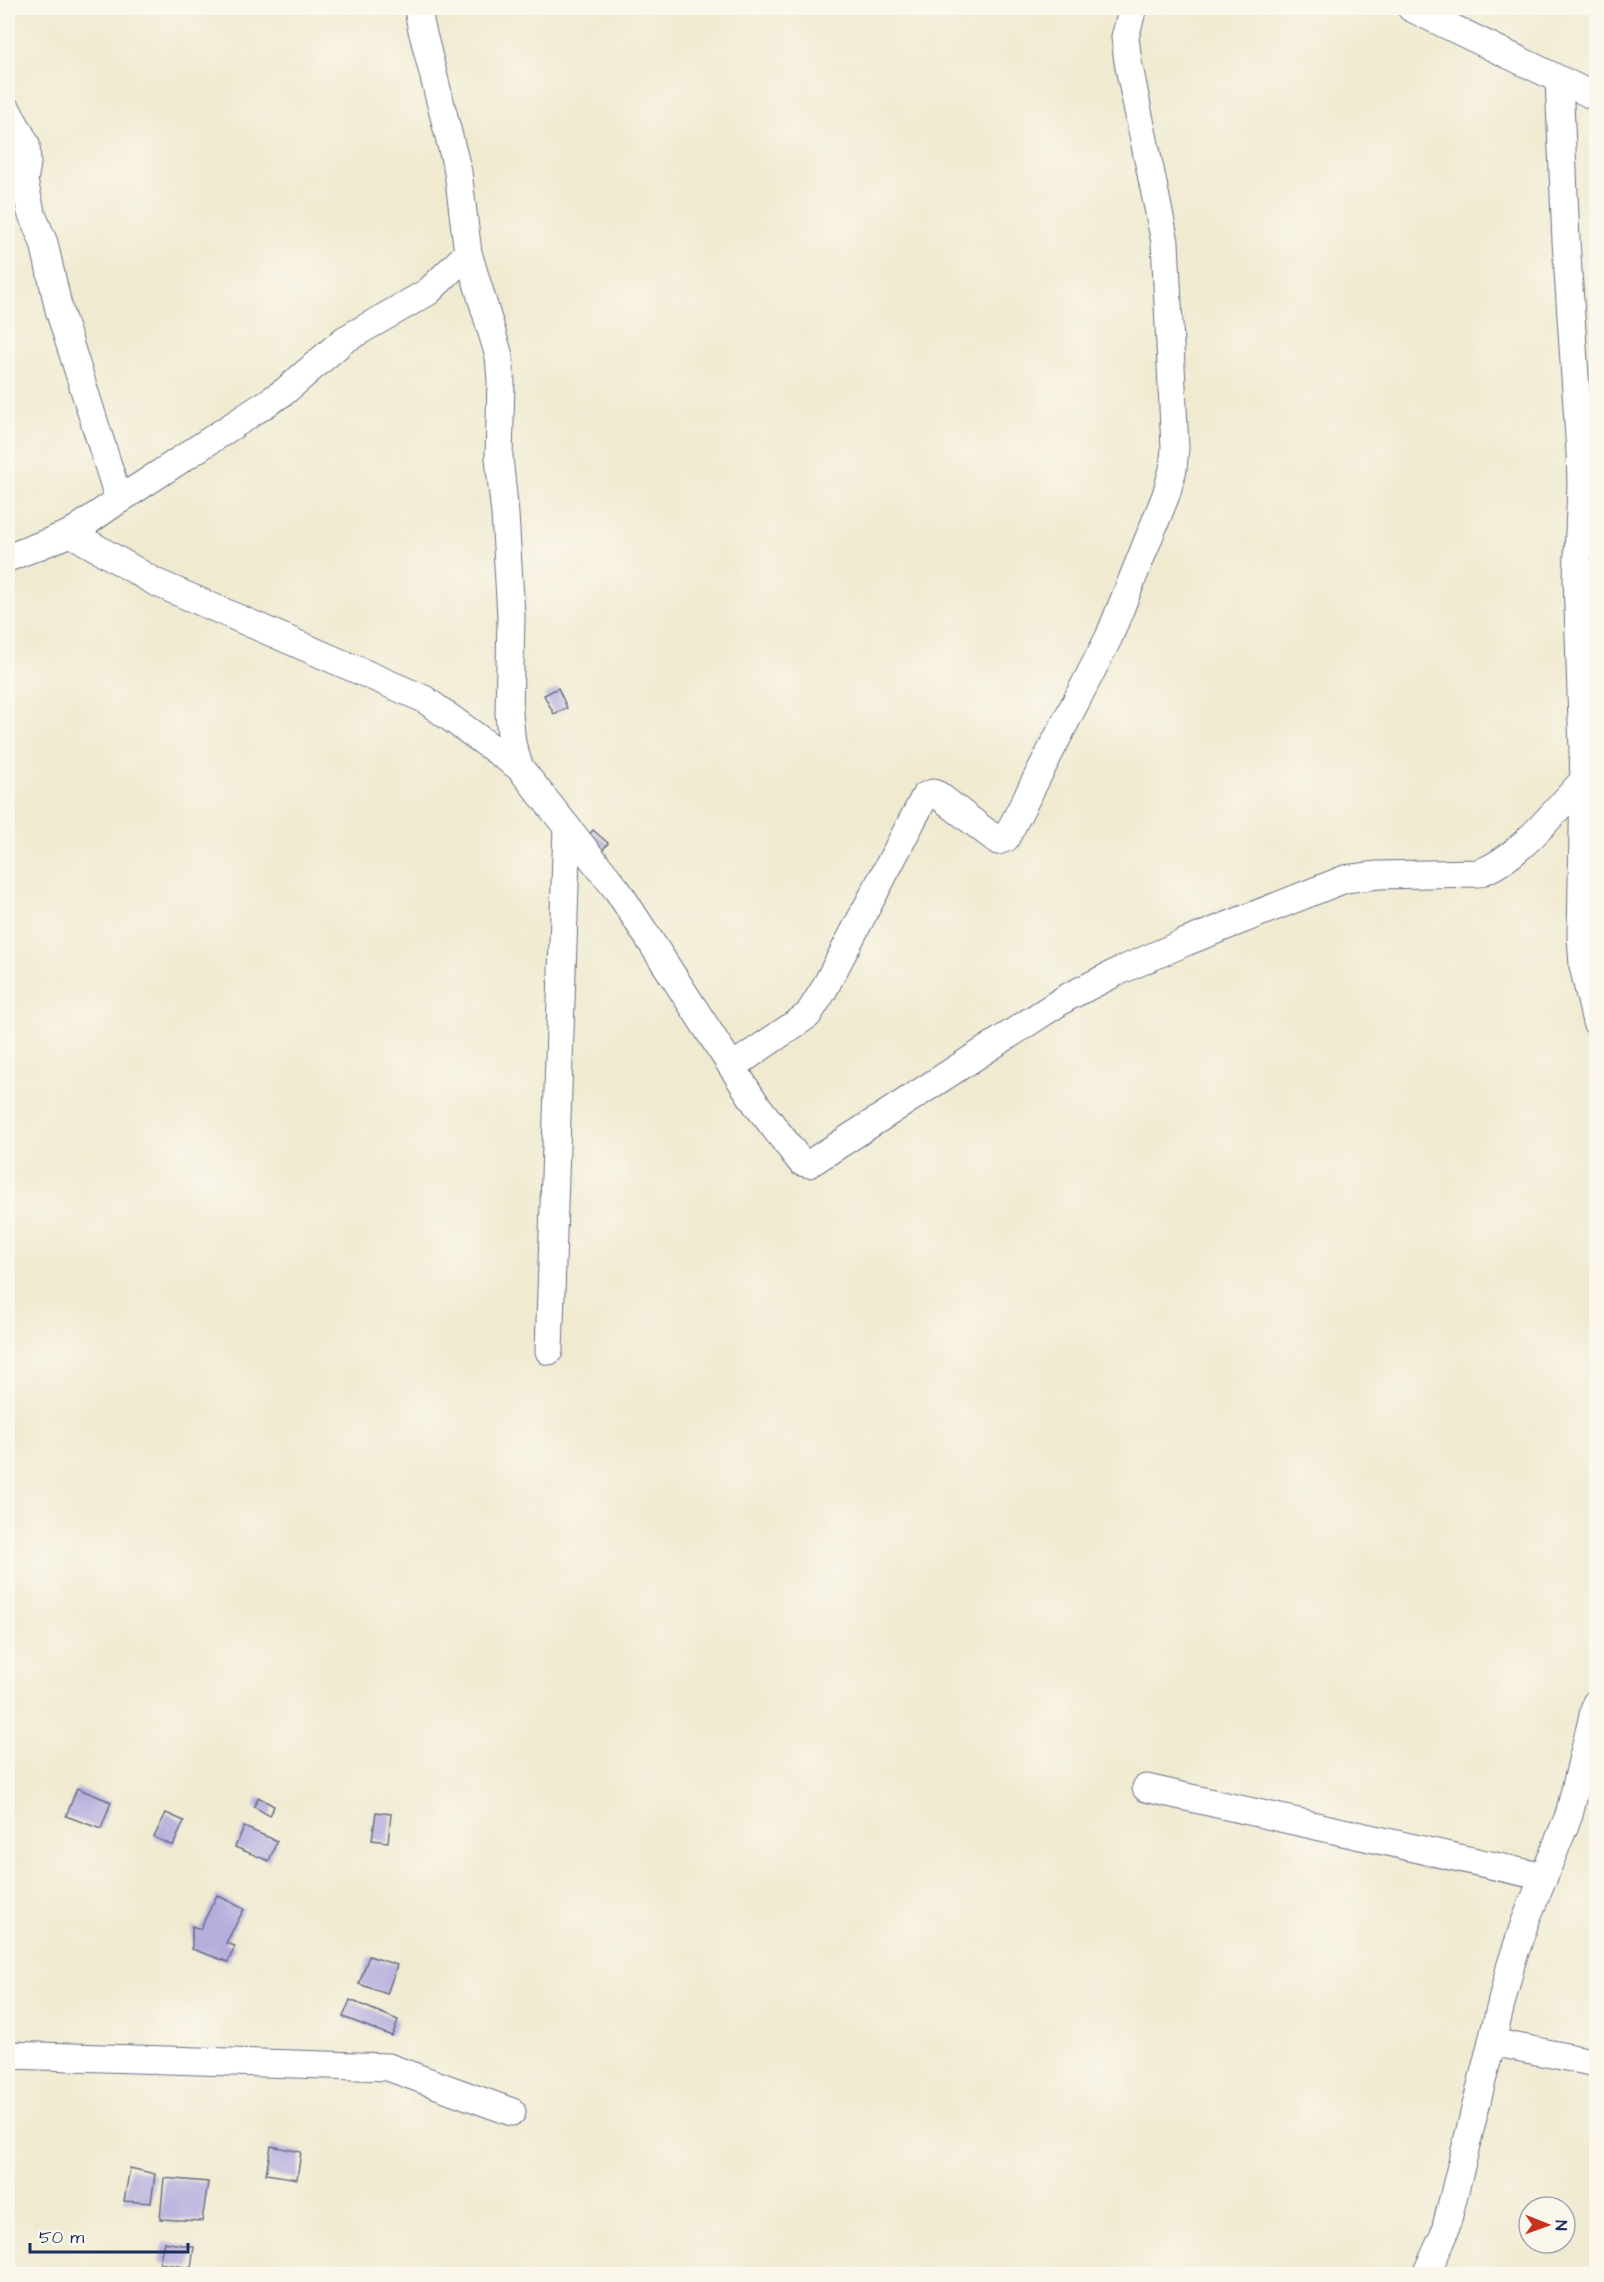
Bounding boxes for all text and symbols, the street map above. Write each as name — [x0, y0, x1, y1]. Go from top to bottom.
north arrow — [1517, 2195, 1577, 2255]
scale bar — [30, 2216, 188, 2254]
text: N — [1550, 2220, 1572, 2230]
text: 50 m — [39, 2225, 84, 2250]

